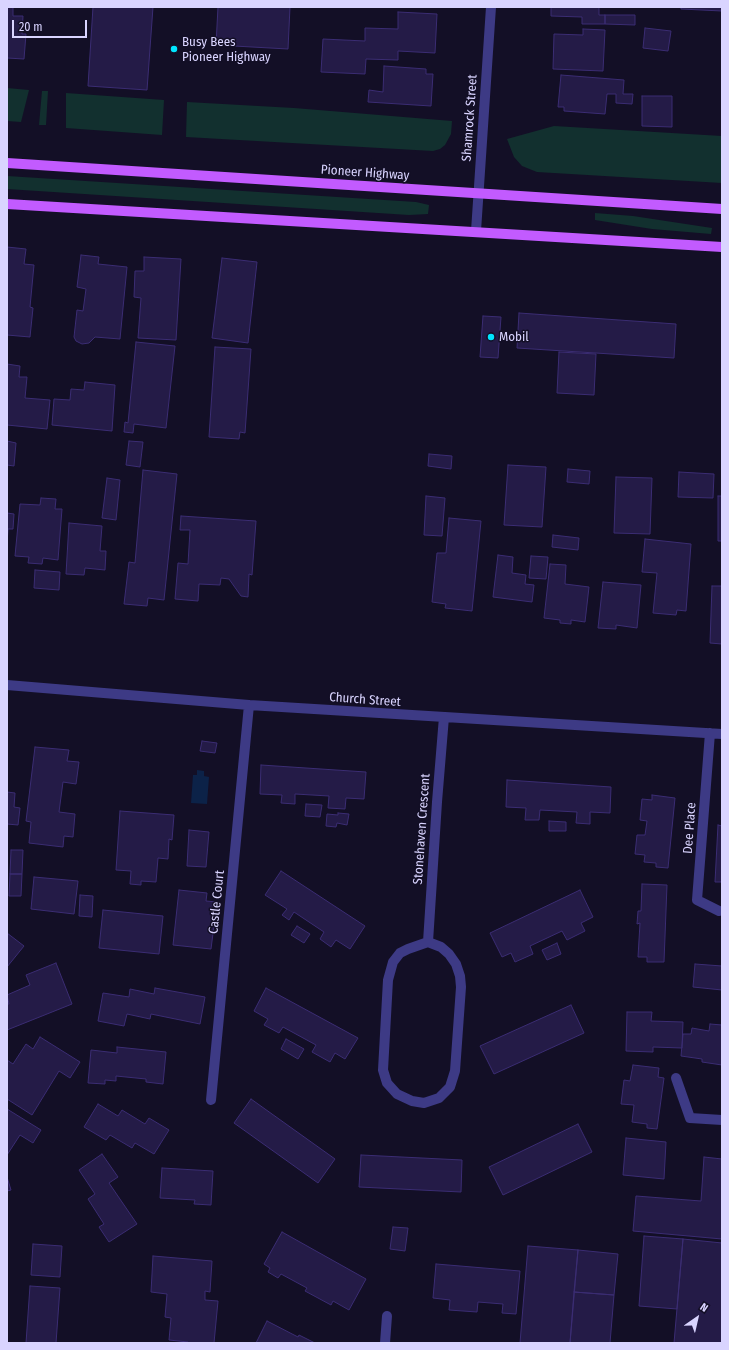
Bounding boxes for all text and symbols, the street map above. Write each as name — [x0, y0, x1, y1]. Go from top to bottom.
scale bar — [14, 12, 89, 38]
text: 20 m — [19, 20, 43, 34]
place label: Busy Bees Pioneer Highway — [182, 34, 271, 65]
marker: Busy Bees Pioneer Highway — [169, 44, 179, 54]
street label: Shamrock Street — [459, 74, 481, 162]
street label: Pioneer Highway — [320, 162, 410, 184]
place label: Mobil — [499, 329, 529, 345]
marker: Mobil — [486, 332, 496, 342]
street label: Church Street — [329, 690, 401, 710]
street label: Stonehaven Crescent — [410, 773, 434, 885]
street label: Dee Place — [680, 802, 700, 854]
street label: Castle Court — [206, 869, 228, 935]
north arrow — [677, 1298, 717, 1338]
text: N — [698, 1300, 710, 1315]

